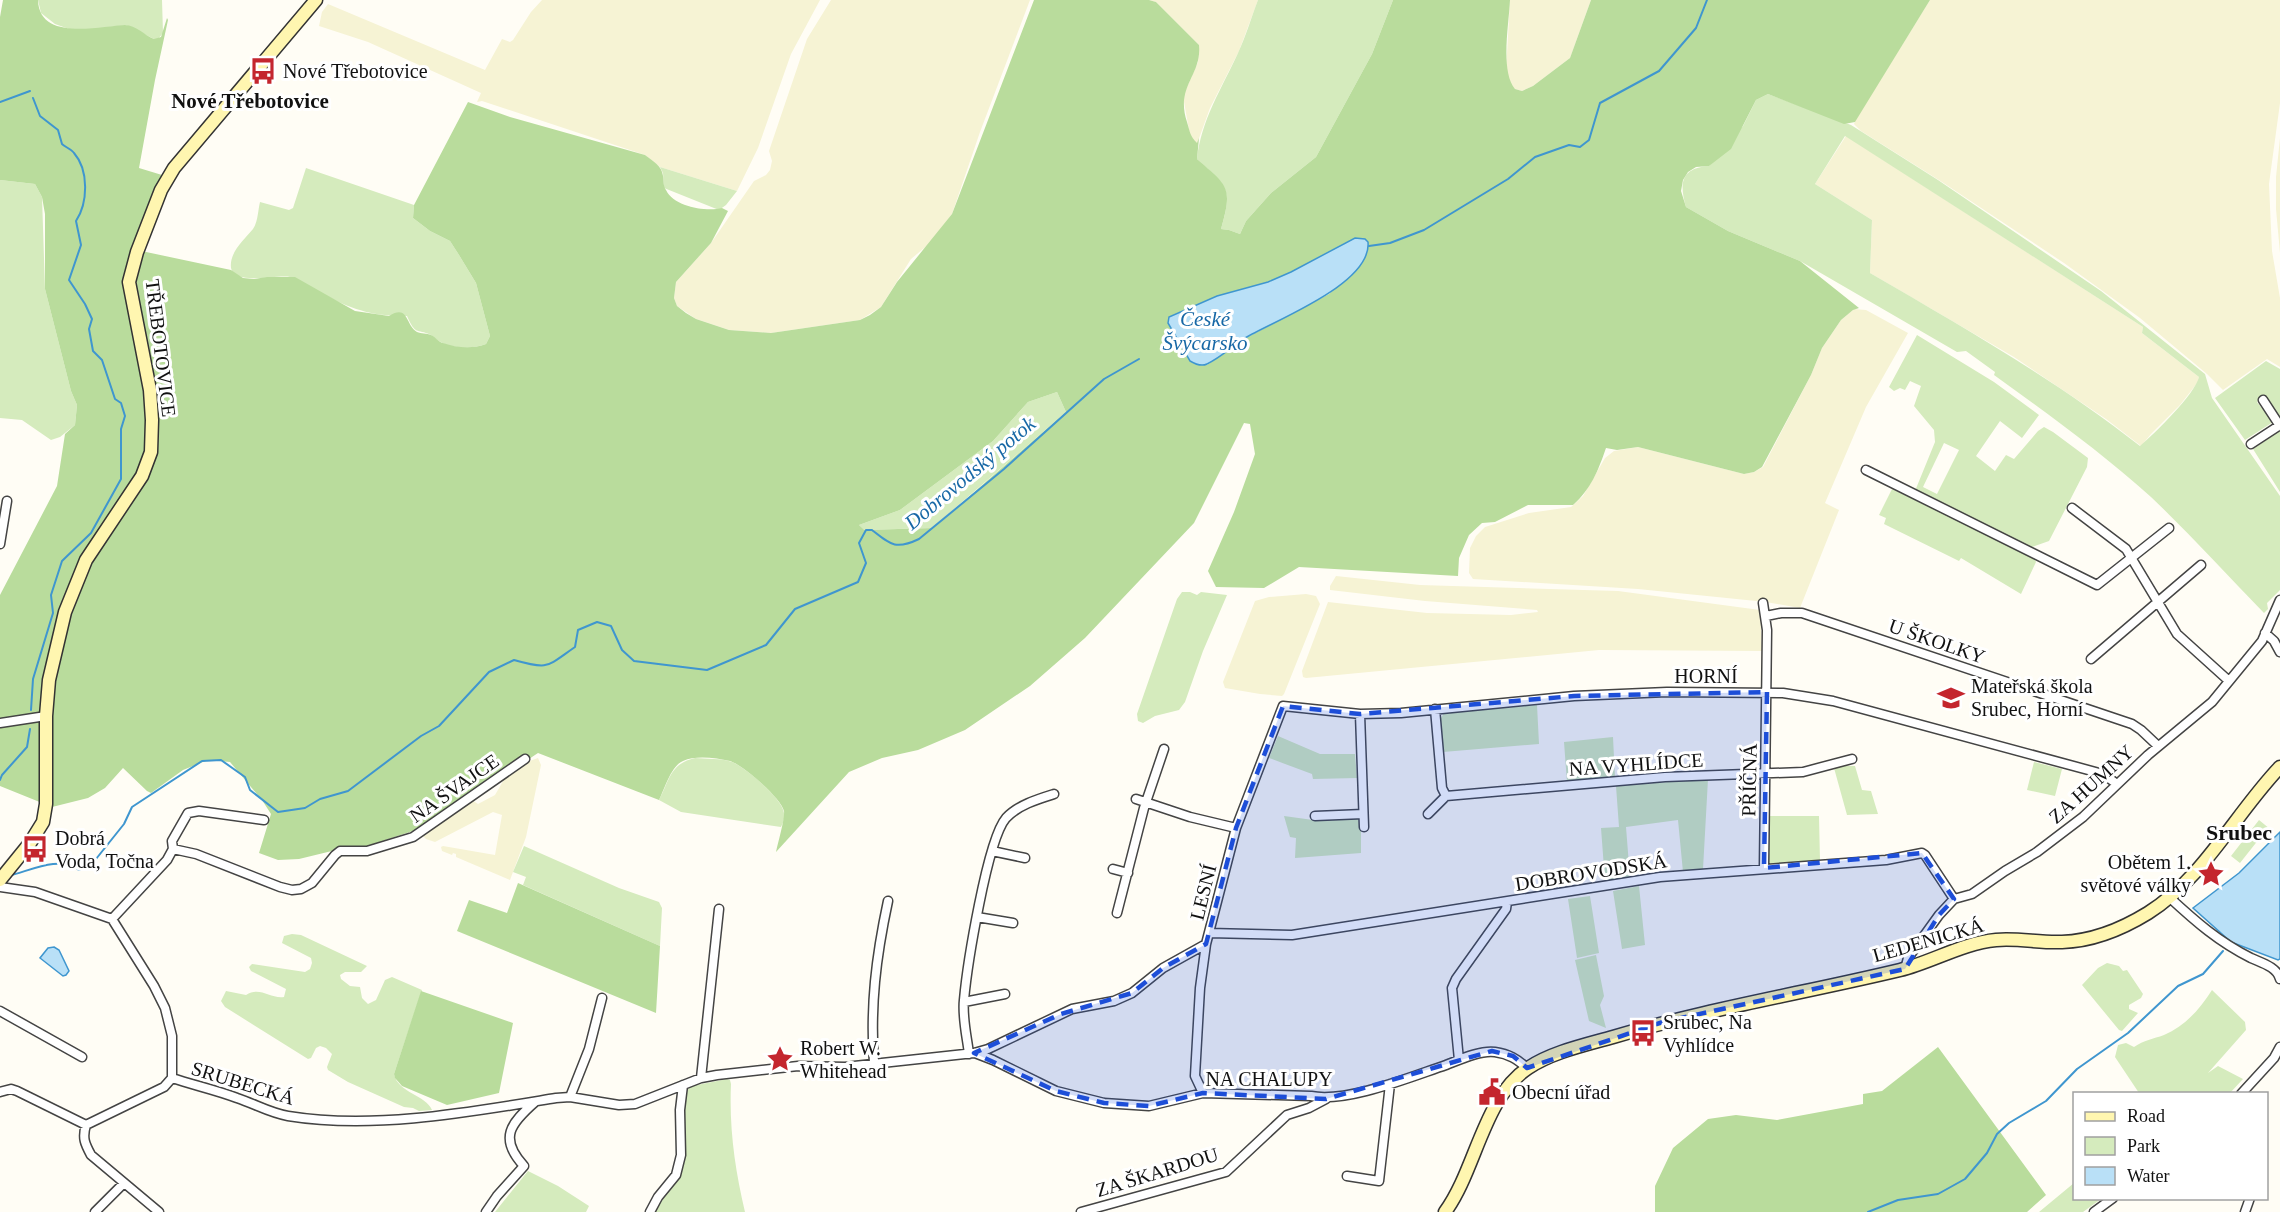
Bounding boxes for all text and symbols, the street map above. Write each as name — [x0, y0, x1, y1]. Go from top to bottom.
bus stop icon: Nové Třebotovice — [248, 56, 278, 86]
place label: Nové Třebotovice — [283, 60, 428, 82]
district label: Nové Třebotovice — [171, 89, 329, 113]
street label: TŘEBOTOVICE — [142, 278, 180, 418]
water label: České Švýcarsko — [1162, 307, 1248, 355]
water label: Dobrovodský potok — [899, 411, 1041, 535]
street label: U ŠKOLKY — [1886, 613, 1988, 668]
street label: HORNÍ — [1674, 665, 1738, 687]
place label: Mateřská škola Srubec, Horní — [1971, 675, 2093, 720]
school or university icon: Mateřská škola Srubec, Horní — [1936, 683, 1966, 713]
street label: ZA HUMNY — [2044, 740, 2138, 828]
street label: PŘÍČNÁ — [1736, 743, 1761, 817]
street label: NA ŠVAJCE — [405, 748, 503, 827]
street label: NA VYHLÍDCE — [1568, 748, 1704, 780]
district label: Srubec — [2206, 820, 2272, 845]
place label: Dobrá Voda, Točna — [55, 827, 154, 872]
bus stop icon: Dobrá Voda, Točna — [20, 834, 50, 864]
street label: DOBROVODSKÁ — [1514, 849, 1669, 895]
place label: Obětem 1. světové války — [2080, 851, 2191, 897]
place icon: Obětem 1. světové války — [2196, 859, 2226, 889]
street label: LESNÍ — [1185, 862, 1221, 922]
street label: LEDENICKÁ — [1870, 914, 1987, 966]
place label: Srubec, Na Vyhlídce — [1663, 1011, 1752, 1057]
bus stop icon: Srubec, Na Vyhlídce — [1628, 1018, 1658, 1048]
place label: Robert W. Whitehead — [800, 1037, 887, 1082]
place icon: Robert W. Whitehead — [765, 1044, 795, 1074]
street label: SRUBECKÁ — [189, 1057, 298, 1109]
street label: NA CHALUPY — [1205, 1068, 1333, 1090]
public building icon: Obecní úřad — [1477, 1077, 1507, 1107]
place label: Obecní úřad — [1512, 1081, 1610, 1103]
legend — [2073, 1092, 2268, 1200]
text: Road — [2127, 1106, 2165, 1126]
text: Park — [2127, 1136, 2160, 1156]
street label: ZA ŠKARDOU — [1093, 1142, 1222, 1201]
text: Water — [2127, 1166, 2170, 1186]

